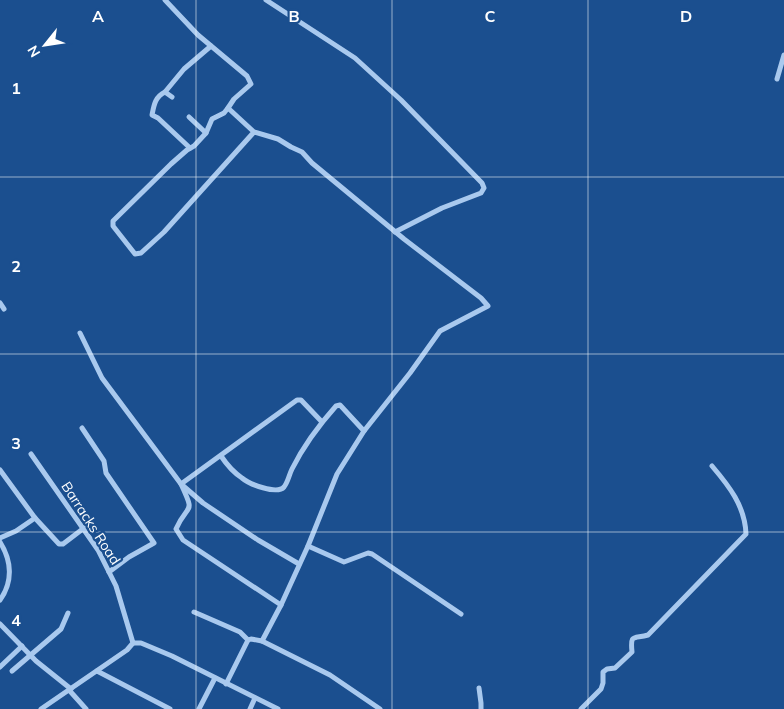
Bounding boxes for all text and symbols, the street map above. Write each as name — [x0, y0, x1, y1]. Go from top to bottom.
text: A — [92, 6, 104, 26]
text: B — [288, 6, 300, 26]
text: C — [485, 6, 496, 26]
text: D — [680, 6, 692, 26]
north arrow — [20, 20, 70, 70]
text: N — [23, 42, 44, 61]
text: 1 — [11, 78, 21, 98]
text: 2 — [11, 256, 21, 276]
text: 3 — [11, 433, 21, 453]
street label: Barracks Road — [57, 478, 125, 568]
text: 4 — [11, 610, 21, 630]

